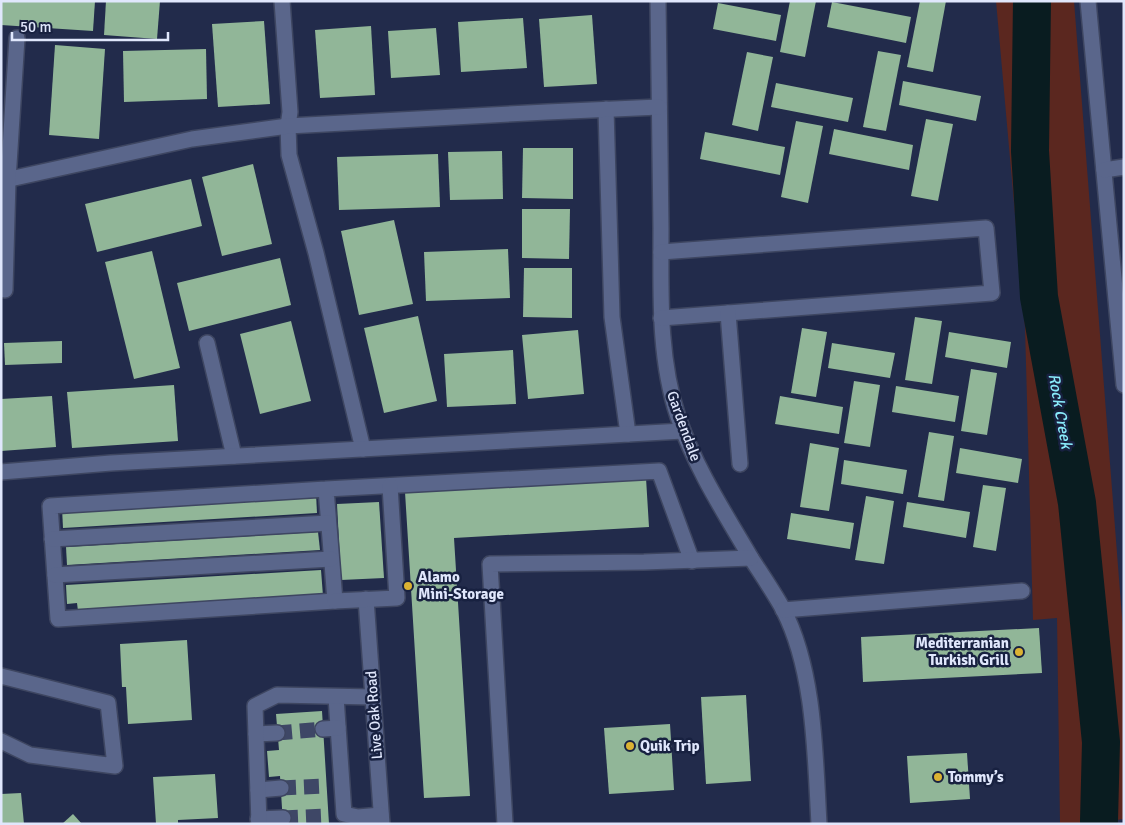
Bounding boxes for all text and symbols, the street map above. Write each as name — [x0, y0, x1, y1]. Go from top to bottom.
scale bar — [12, 10, 169, 42]
text: 50 m — [20, 18, 51, 36]
water label: Rock Creek — [1044, 372, 1077, 452]
street label: Gardendale — [663, 388, 705, 464]
place label: Alamo Mini-Storage — [418, 568, 504, 603]
marker: Alamo Mini-Storage — [402, 580, 414, 592]
place label: Mediterranian Turkish Grill — [916, 634, 1009, 669]
marker: Mediterranian Turkish Grill — [1013, 646, 1025, 658]
street label: Live Oak Road — [362, 670, 386, 760]
place label: Quik Trip — [640, 737, 700, 755]
marker: Quik Trip — [624, 740, 636, 752]
place label: Tommy’s — [948, 768, 1004, 786]
marker: Tommy’s — [932, 771, 944, 783]

